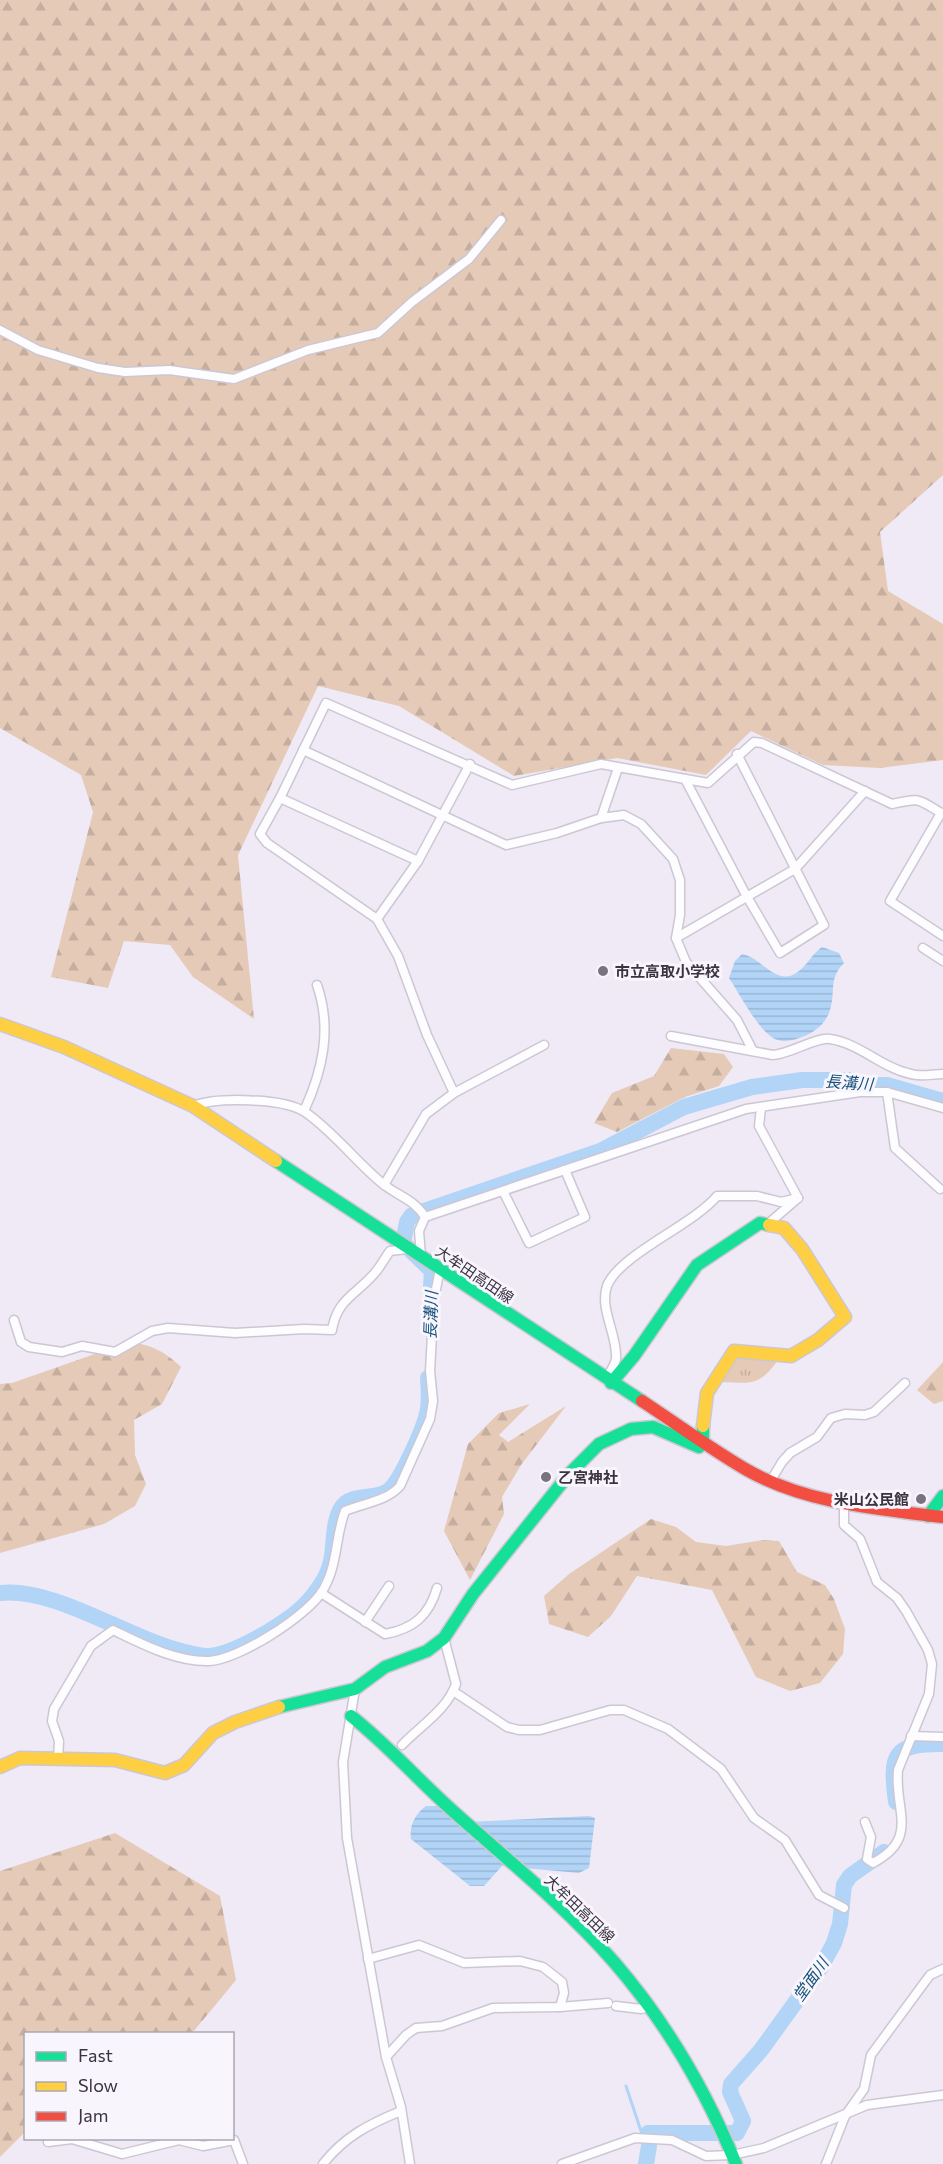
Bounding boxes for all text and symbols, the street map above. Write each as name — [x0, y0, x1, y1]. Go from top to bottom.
place label: 市立高取小学校 — [615, 962, 720, 980]
marker: 市立高取小学校 — [596, 964, 610, 978]
water label: 長溝川 — [824, 1071, 876, 1093]
street label: 大牟田高田線 — [433, 1241, 517, 1307]
water label: 長溝川 — [420, 1289, 440, 1339]
place label: 乙宮神社 — [558, 1468, 618, 1486]
marker: 乙宮神社 — [539, 1470, 553, 1484]
place label: 米山公民館 — [834, 1490, 909, 1508]
marker: 米山公民館 — [914, 1492, 928, 1506]
street label: 大牟田高田線 — [541, 1870, 619, 1946]
water label: 堂面川 — [788, 1952, 833, 2004]
legend — [24, 2032, 234, 2140]
text: Fast — [78, 2044, 113, 2066]
text: Slow — [78, 2074, 118, 2096]
text: Jam — [78, 2104, 108, 2126]

